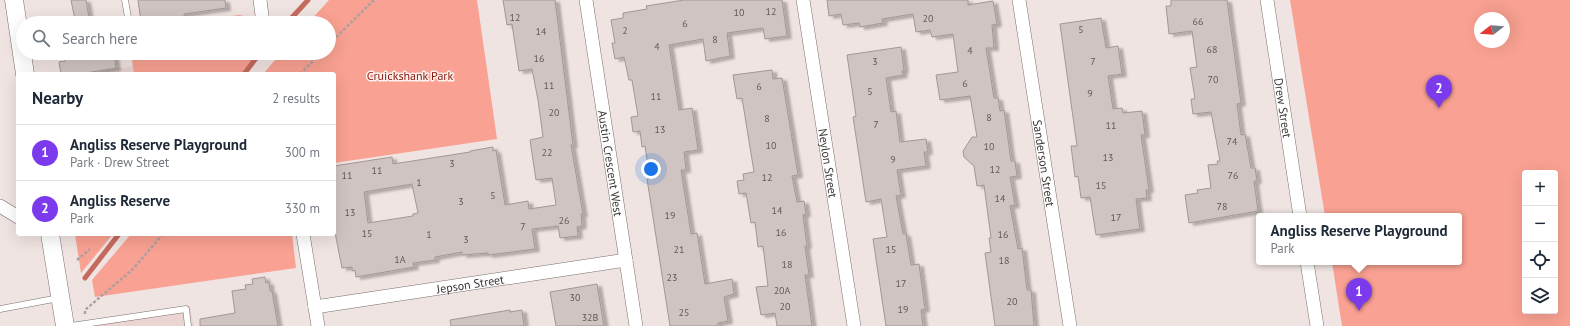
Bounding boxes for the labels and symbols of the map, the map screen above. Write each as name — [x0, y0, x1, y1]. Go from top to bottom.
house number: 12 — [766, 5, 776, 18]
house number: 10 — [734, 6, 745, 19]
house number: 12 — [510, 11, 520, 24]
house number: 20 — [923, 12, 934, 25]
north arrow — [1474, 12, 1510, 48]
house number: 66 — [1193, 15, 1203, 28]
house number: 6 — [682, 17, 688, 30]
house number: 5 — [1078, 23, 1084, 36]
house number: 2 — [622, 24, 628, 37]
house number: 14 — [536, 25, 547, 38]
house number: 8 — [712, 33, 718, 46]
house number: 4 — [654, 40, 660, 53]
house number: 68 — [1207, 43, 1217, 56]
house number: 4 — [967, 44, 973, 57]
house number: 16 — [534, 52, 544, 65]
house number: 3 — [872, 55, 878, 68]
house number: 7 — [1090, 55, 1096, 68]
park label: Cruickshank Park — [367, 68, 453, 83]
house number: 70 — [1208, 73, 1219, 86]
pin: 2 — [1426, 75, 1452, 108]
house number: 6 — [962, 77, 968, 90]
street label: Drew Street — [1271, 77, 1295, 139]
house number: 11 — [544, 79, 554, 92]
house number: 6 — [756, 80, 762, 93]
house number: 5 — [867, 85, 873, 98]
house number: 9 — [1087, 87, 1093, 100]
house number: 11 — [651, 90, 661, 103]
house number: 20 — [549, 106, 560, 119]
street label: Austin Crescent West — [595, 109, 627, 217]
house number: 8 — [986, 111, 992, 124]
house number: 8 — [764, 112, 770, 125]
house number: 7 — [873, 118, 879, 131]
street label: Sanderson Street — [1030, 119, 1059, 207]
house number: 11 — [1106, 119, 1116, 132]
house number: 13 — [655, 123, 665, 136]
street label: Neylon Street — [816, 127, 841, 199]
house number: 74 — [1227, 135, 1238, 148]
house number: 10 — [766, 139, 777, 152]
house number: 10 — [984, 140, 995, 153]
house number: 22 — [542, 146, 552, 159]
house number: 13 — [1103, 151, 1113, 164]
house number: 9 — [890, 153, 896, 166]
house number: 3 — [449, 157, 455, 170]
your location — [641, 159, 661, 179]
house number: 12 — [990, 163, 1000, 176]
house number: 11 — [372, 164, 382, 177]
house number: 11 — [342, 169, 352, 182]
house number: 76 — [1228, 169, 1238, 182]
house number: 12 — [762, 171, 772, 184]
house number: 1 — [416, 176, 422, 189]
house number: 15 — [1096, 179, 1106, 192]
house number: 5 — [490, 189, 496, 202]
house number: 14 — [995, 192, 1006, 205]
house number: 3 — [458, 195, 464, 208]
house number: 78 — [1217, 200, 1227, 213]
house number: 14 — [772, 204, 783, 217]
house number: 13 — [345, 206, 355, 219]
house number: 19 — [665, 209, 675, 222]
house number: 17 — [1111, 211, 1121, 224]
house number: 26 — [559, 214, 569, 227]
house number: 7 — [520, 220, 526, 233]
house number: 16 — [776, 226, 786, 239]
house number: 15 — [362, 227, 372, 240]
house number: 1 — [426, 228, 432, 241]
house number: 16 — [998, 228, 1008, 241]
house number: 3 — [463, 233, 469, 246]
house number: 21 — [674, 243, 684, 256]
house number: 15 — [886, 243, 896, 256]
house number: 1A — [394, 253, 406, 266]
house number: 18 — [999, 254, 1009, 267]
house number: 18 — [782, 258, 792, 271]
street label: Jepson Street — [434, 271, 505, 296]
house number: 23 — [667, 271, 677, 284]
house number: 17 — [896, 277, 906, 290]
pin: 1 — [1346, 278, 1372, 311]
house number: 20A — [774, 284, 791, 297]
house number: 30 — [570, 291, 581, 304]
house number: 20 — [1007, 295, 1018, 308]
house number: 20 — [780, 300, 791, 313]
house number: 19 — [898, 303, 908, 316]
house number: 25 — [679, 306, 689, 319]
house number: 32B — [582, 311, 599, 324]

